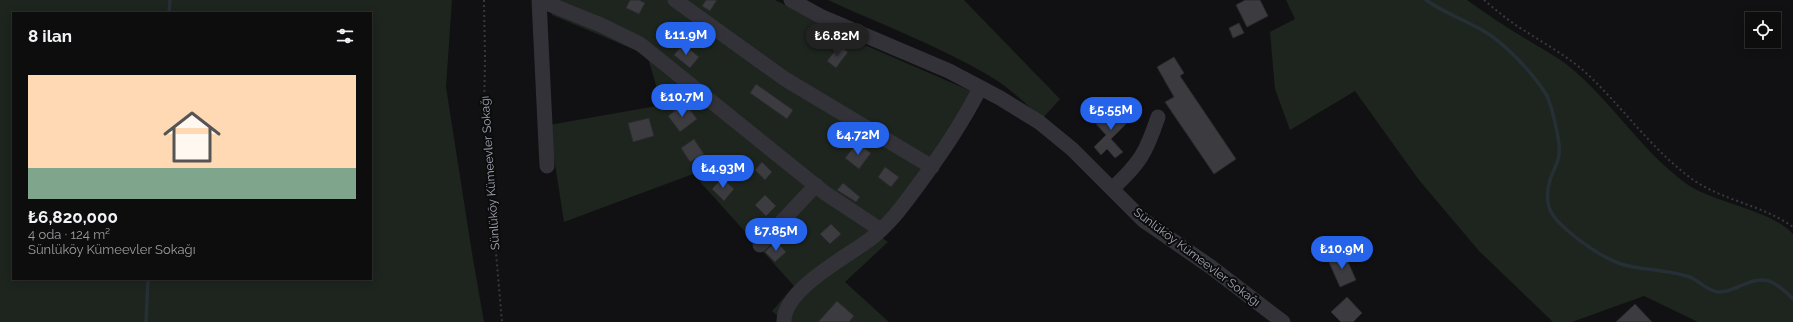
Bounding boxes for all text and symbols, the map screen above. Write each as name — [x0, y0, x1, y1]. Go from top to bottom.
map controls — [1745, 12, 1781, 48]
button: locate — [1745, 12, 1781, 48]
pin: ₺11.9M — [653, 22, 719, 56]
pin: ₺6.82M — [804, 23, 870, 57]
icon: filters — [334, 25, 356, 47]
text: 8 ilan — [28, 26, 72, 46]
text: ₺11.9M — [665, 27, 707, 42]
text: ₺6.82M — [815, 28, 859, 43]
pin: ₺10.7M — [649, 84, 715, 118]
text: ₺10.7M — [660, 89, 704, 104]
street label: Sünlüköy Kümeevler Sokağı — [478, 95, 502, 251]
pin: ₺5.55M — [1078, 97, 1144, 131]
icon: home — [156, 101, 228, 173]
text: ₺5.55M — [1089, 102, 1133, 117]
pin: ₺4.72M — [825, 122, 891, 156]
text: ₺4.72M — [836, 127, 880, 142]
pin: ₺4.93M — [690, 155, 756, 189]
text: ₺4.93M — [701, 160, 745, 175]
street label: Sünlüköy Kümeevler Sokağı — [1131, 205, 1263, 309]
text: ₺6,820,000 — [28, 207, 118, 227]
pin: ₺7.85M — [743, 218, 809, 252]
text: ₺7.85M — [754, 223, 798, 238]
text: 4 oda · 124 m² — [28, 227, 110, 242]
pin: ₺10.9M — [1309, 236, 1375, 270]
text: ₺10.9M — [1320, 241, 1364, 256]
text: Sünlüköy Kümeevler Sokağı — [28, 242, 195, 257]

